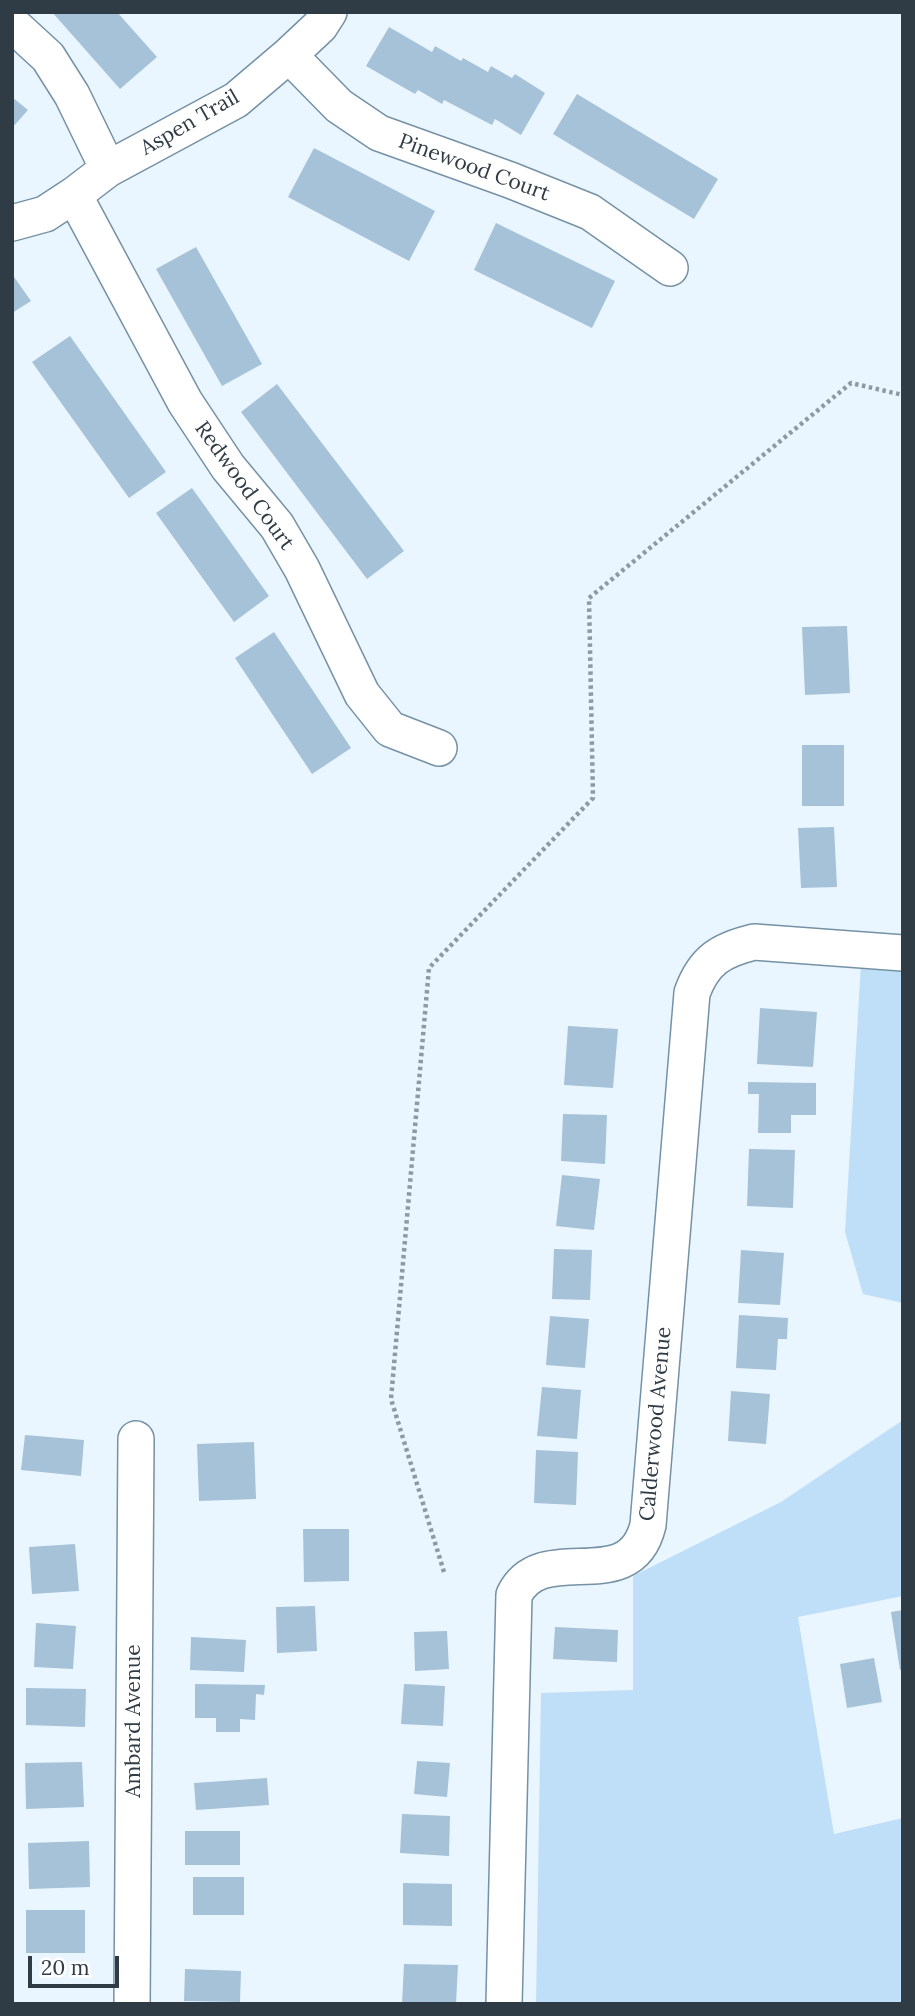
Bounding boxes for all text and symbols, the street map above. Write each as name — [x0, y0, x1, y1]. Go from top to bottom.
street label: Aspen Trail — [136, 85, 244, 161]
street label: Pinewood Court — [395, 129, 553, 207]
street label: Redwood Court — [189, 417, 299, 555]
street label: Calderwood Avenue — [635, 1326, 677, 1522]
street label: Ambard Avenue — [121, 1644, 147, 1798]
scale bar — [32, 1942, 122, 1986]
text: 20 m — [41, 1954, 90, 1981]

